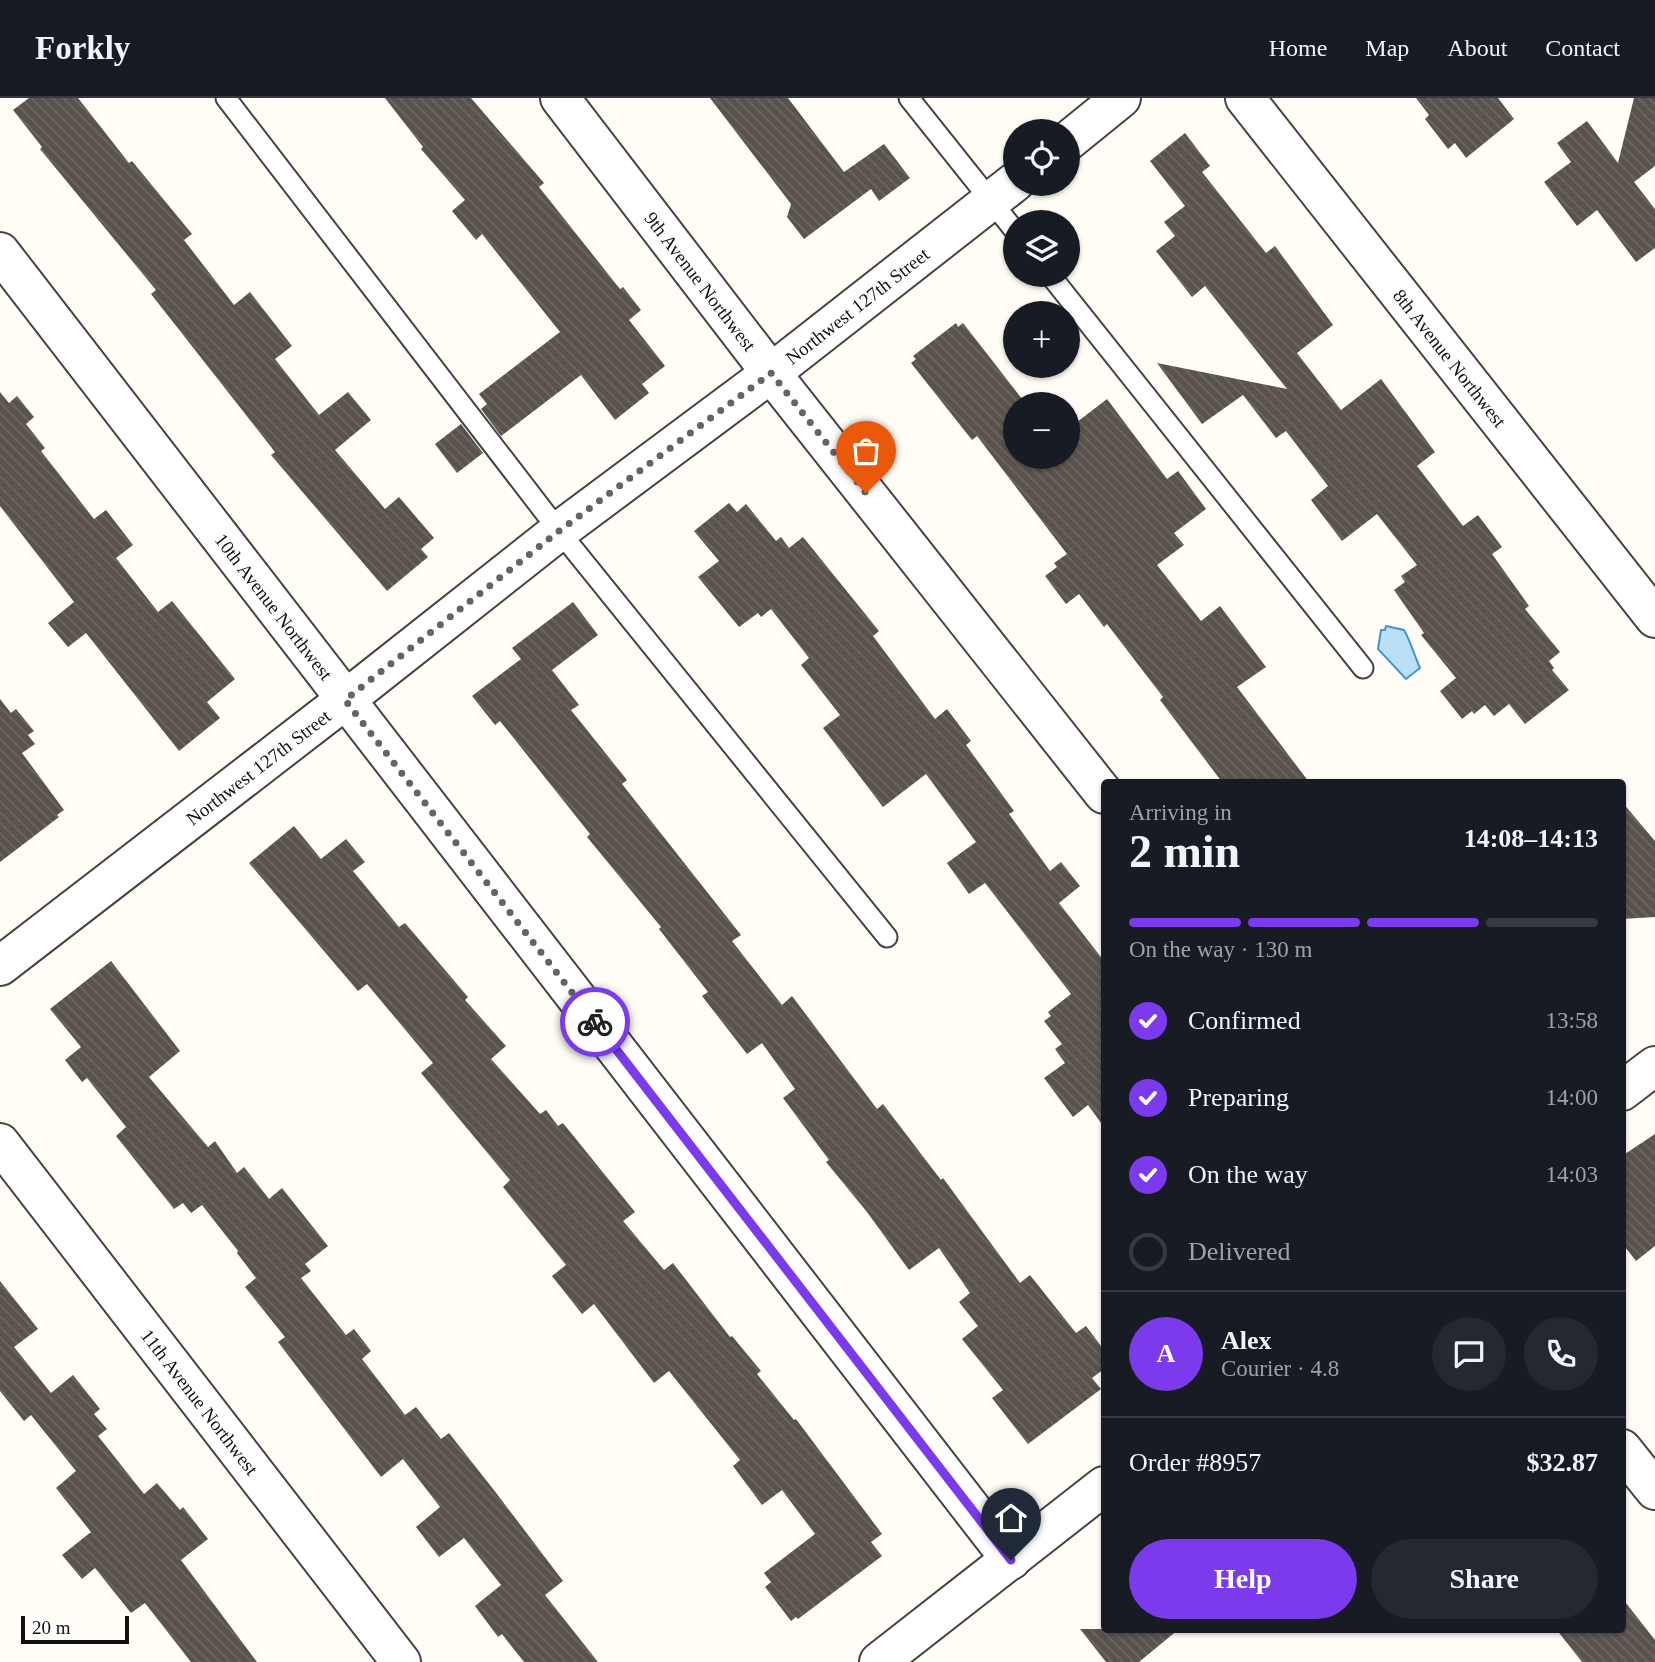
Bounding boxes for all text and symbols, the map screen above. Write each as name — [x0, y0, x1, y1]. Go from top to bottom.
text: Forkly — [35, 30, 130, 66]
text: Home — [1269, 35, 1327, 61]
text: Map — [1365, 35, 1409, 61]
text: About — [1447, 35, 1507, 61]
text: Contact — [1545, 35, 1620, 61]
map controls — [1003, 119, 1080, 469]
button: locate — [1003, 119, 1080, 196]
street label: 9th Avenue Northwest — [640, 208, 761, 356]
button: layers — [1003, 210, 1080, 287]
street label: Northwest 127th Street — [781, 243, 934, 369]
street label: 8th Avenue Northwest — [1389, 285, 1511, 432]
button: + — [1003, 301, 1080, 378]
button: − — [1003, 392, 1080, 469]
pin — [836, 421, 896, 493]
icon: bag — [847, 432, 885, 470]
street label: 10th Avenue Northwest — [210, 529, 337, 685]
street label: Northwest 127th Street — [182, 705, 335, 829]
text: Arriving in — [1129, 800, 1232, 825]
text: 14:08–14:13 — [1464, 824, 1598, 853]
text: 2 min — [1129, 826, 1240, 877]
text: On the way · 130 m — [1129, 937, 1312, 962]
courier — [560, 987, 630, 1057]
icon: check — [1129, 1002, 1167, 1040]
icon: bike — [576, 1003, 614, 1041]
text: Confirmed — [1188, 1006, 1301, 1035]
text: 13:58 — [1546, 1008, 1598, 1033]
icon: check — [1129, 1079, 1167, 1117]
text: Preparing — [1188, 1083, 1289, 1112]
text: 14:00 — [1546, 1085, 1598, 1110]
icon: check — [1129, 1156, 1167, 1194]
text: On the way — [1188, 1160, 1308, 1189]
text: 14:03 — [1546, 1162, 1598, 1187]
text: Delivered — [1188, 1237, 1291, 1266]
button: chat — [1432, 1317, 1506, 1391]
button: phone — [1524, 1317, 1598, 1391]
street label: 11th Avenue Northwest — [137, 1325, 263, 1480]
text: Alex — [1221, 1326, 1272, 1355]
text: A — [1157, 1339, 1175, 1368]
text: Courier · 4.8 — [1221, 1356, 1339, 1381]
text: Order #8957 — [1129, 1448, 1261, 1477]
text: $32.87 — [1527, 1448, 1598, 1477]
pin — [981, 1488, 1041, 1560]
icon: home — [992, 1499, 1030, 1537]
button: Help — [1129, 1539, 1357, 1619]
button: Share — [1371, 1539, 1598, 1619]
scale bar — [21, 1613, 130, 1645]
text: 20 m — [32, 1617, 71, 1638]

